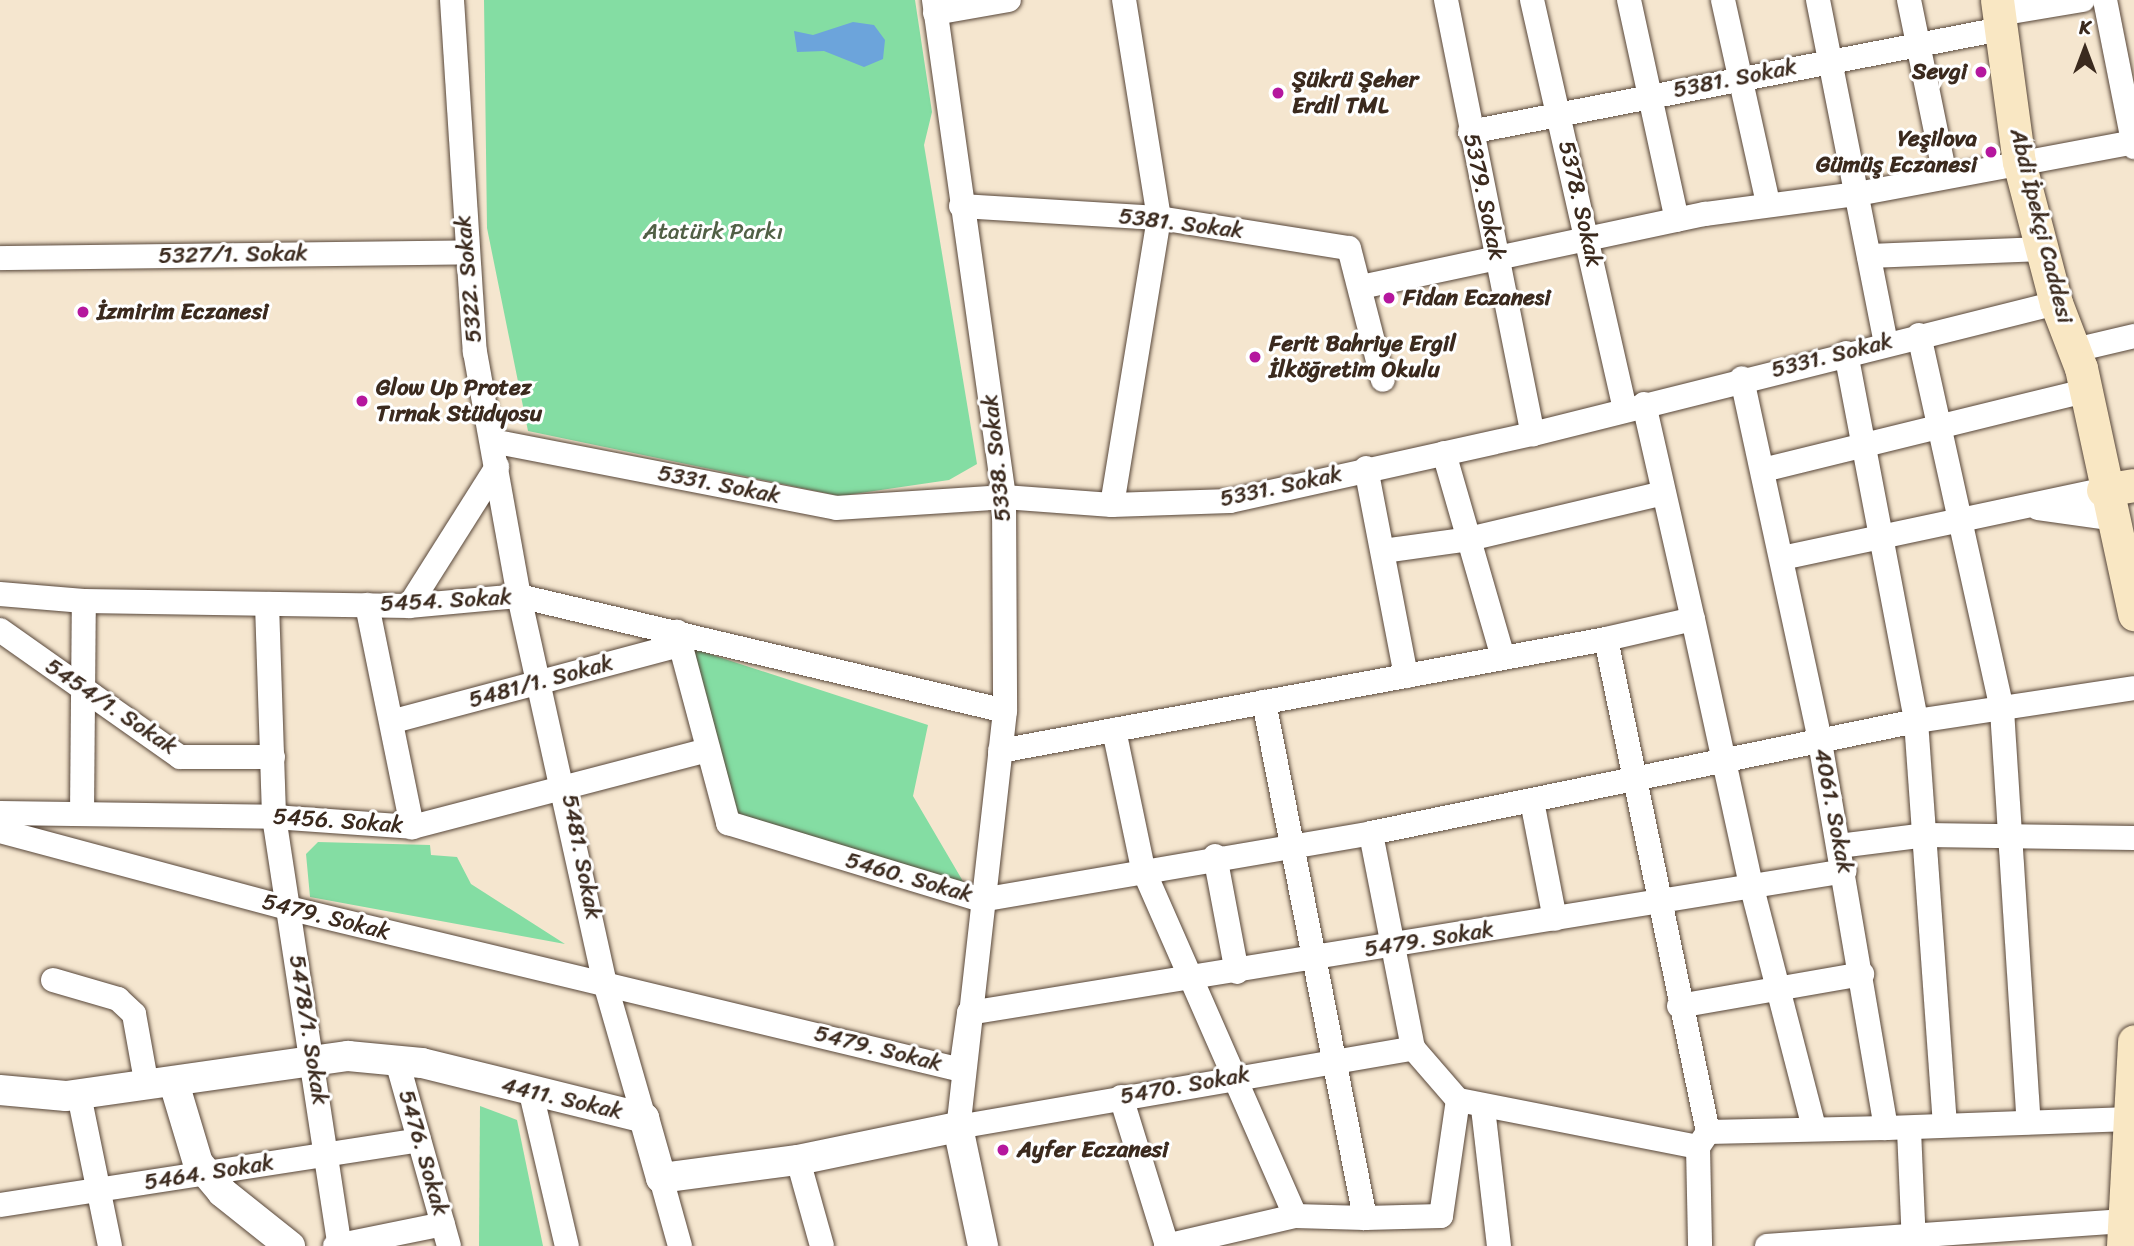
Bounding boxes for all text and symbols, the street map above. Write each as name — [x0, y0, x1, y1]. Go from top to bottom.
text: K — [2079, 11, 2091, 44]
north arrow — [2050, 14, 2120, 84]
street label: 5381. Sokak — [1671, 53, 1799, 105]
place label: Sevgi — [1912, 58, 1967, 86]
marker: Sevgi — [1973, 64, 1989, 80]
place label: Şükrü Şeher Erdil TML — [1292, 66, 1418, 120]
marker: Şükrü Şeher Erdil TML — [1270, 85, 1286, 101]
place label: Yeşilova Gümüş Eczanesi — [1816, 125, 1977, 179]
street label: Abdi İpekçi Caddesi — [2004, 126, 2078, 326]
street label: 5379. Sokak — [1457, 131, 1511, 263]
street label: 5378. Sokak — [1552, 138, 1608, 270]
marker: Yeşilova Gümüş Eczanesi — [1983, 144, 1999, 160]
street label: 5381. Sokak — [1117, 203, 1245, 245]
street label: 5322. Sokak — [450, 214, 488, 344]
park label: Atatürk Parkı — [643, 218, 783, 246]
street label: 5327/1. Sokak — [158, 240, 308, 270]
place label: Fidan Eczanesi — [1403, 284, 1552, 312]
marker: Fidan Eczanesi — [1381, 290, 1397, 306]
place label: İzmirim Eczanesi — [97, 298, 268, 326]
marker: İzmirim Eczanesi — [75, 304, 91, 320]
street label: 5331. Sokak — [1768, 328, 1896, 384]
place label: Ferit Bahriye Ergil İlköğretim Okulu — [1269, 330, 1455, 384]
marker: Ferit Bahriye Ergil İlköğretim Okulu — [1247, 349, 1263, 365]
place label: Glow Up Protez Tırnak Stüdyosu — [376, 374, 542, 428]
marker: Glow Up Protez Tırnak Stüdyosu — [354, 393, 370, 409]
street label: 5338. Sokak — [977, 393, 1017, 523]
street label: 5331. Sokak — [655, 460, 783, 510]
street label: 5331. Sokak — [1217, 461, 1345, 513]
street label: 5454. Sokak — [379, 584, 513, 618]
street label: 5481/1. Sokak — [466, 649, 616, 715]
street label: 5454/1. Sokak — [40, 653, 182, 761]
street label: 4061. Sokak — [1807, 746, 1859, 876]
street label: 5481. Sokak — [555, 792, 607, 922]
street label: 5456. Sokak — [272, 803, 404, 839]
street label: 5460. Sokak — [842, 847, 976, 909]
street label: 5479. Sokak — [259, 888, 393, 946]
street label: 5479. Sokak — [1362, 916, 1496, 964]
street label: 5478/1. Sokak — [283, 953, 333, 1107]
street label: 5479. Sokak — [811, 1020, 945, 1078]
street label: 5470. Sokak — [1118, 1061, 1252, 1111]
street label: 4411. Sokak — [499, 1072, 625, 1126]
street label: 5476. Sokak — [392, 1087, 454, 1219]
place label: Ayfer Eczanesi — [1017, 1136, 1169, 1164]
marker: Ayfer Eczanesi — [995, 1142, 1011, 1158]
street label: 5464. Sokak — [142, 1149, 276, 1197]

